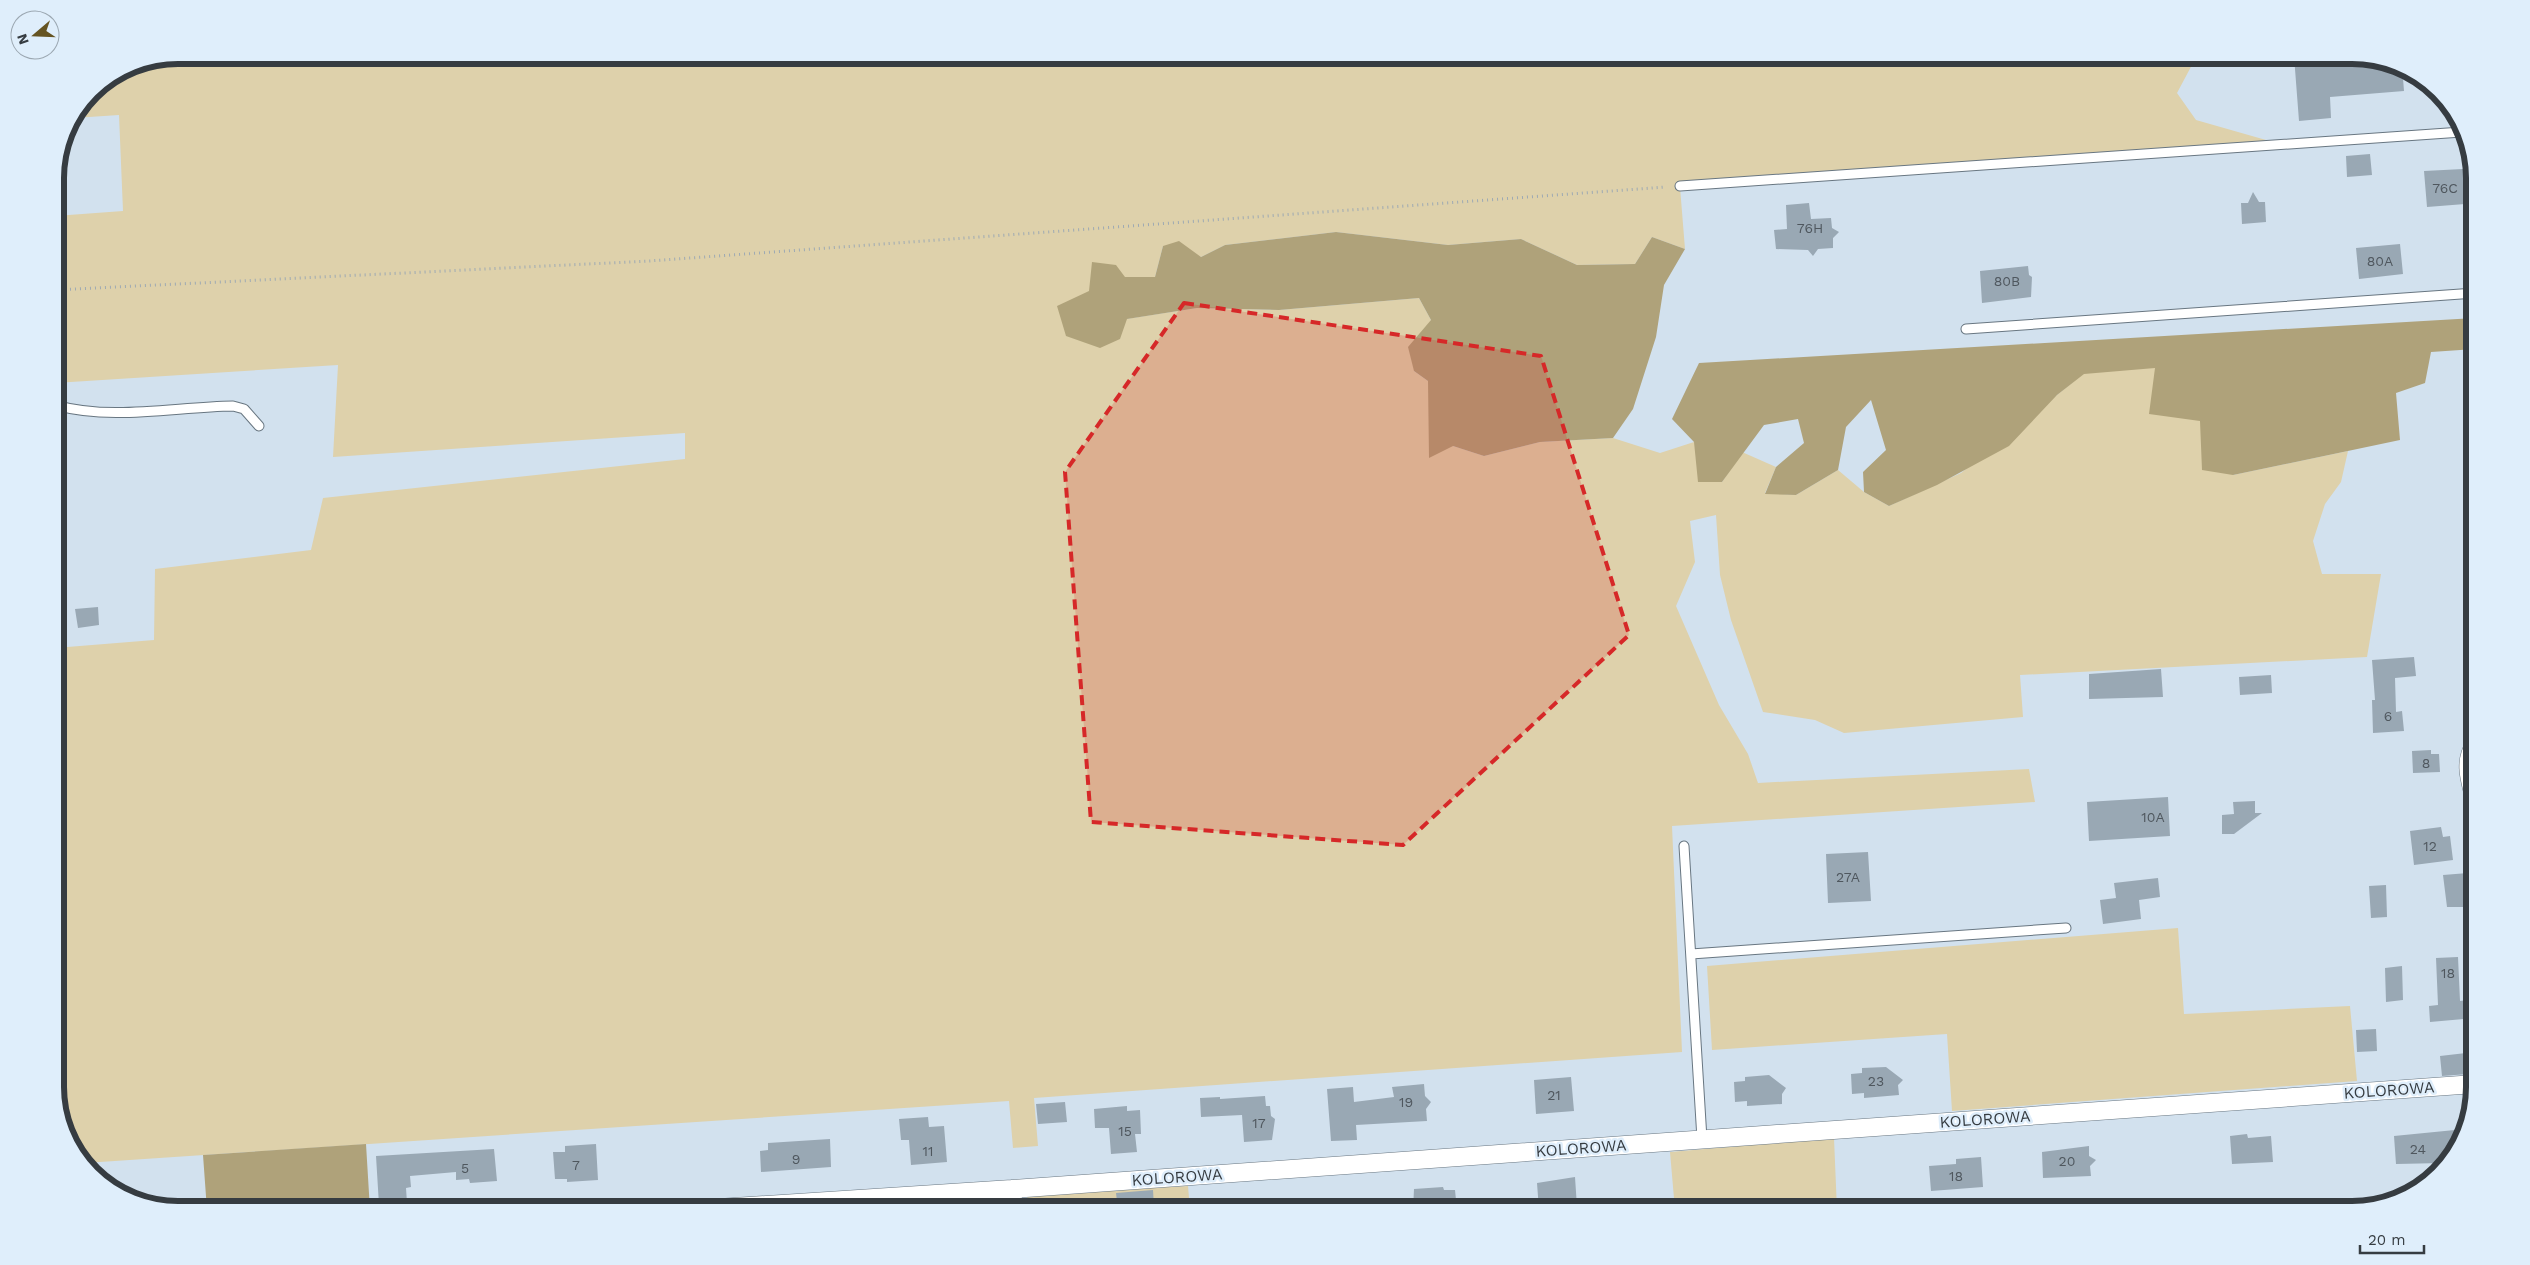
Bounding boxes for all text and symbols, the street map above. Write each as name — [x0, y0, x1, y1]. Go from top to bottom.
north arrow — [10, 10, 60, 60]
text: N — [13, 32, 32, 47]
house number: 76C — [2432, 180, 2458, 196]
house number: 76H — [1797, 220, 1823, 236]
house number: 80A — [2367, 253, 2393, 269]
house number: 80B — [1994, 273, 2020, 289]
house number: 6 — [2384, 708, 2392, 724]
house number: 8 — [2422, 755, 2430, 771]
house number: 10A — [2141, 809, 2165, 825]
house number: 12 — [2423, 838, 2437, 854]
house number: 27A — [1836, 869, 1860, 885]
house number: 18 — [2441, 965, 2455, 981]
house number: 23 — [1868, 1073, 1884, 1089]
street label: KOLOROWA — [2343, 1077, 2435, 1103]
house number: 21 — [1547, 1087, 1561, 1103]
house number: 19 — [1399, 1094, 1413, 1110]
street label: KOLOROWA — [1939, 1106, 2031, 1132]
house number: 17 — [1252, 1115, 1266, 1131]
house number: 15 — [1118, 1123, 1132, 1139]
street label: KOLOROWA — [1535, 1135, 1627, 1161]
house number: 24 — [2410, 1141, 2426, 1157]
house number: 11 — [923, 1143, 933, 1159]
house number: 9 — [792, 1151, 800, 1167]
house number: 20 — [2059, 1153, 2075, 1169]
house number: 7 — [572, 1157, 580, 1173]
house number: 5 — [461, 1160, 469, 1176]
street label: KOLOROWA — [1131, 1164, 1223, 1190]
house number: 18 — [1949, 1168, 1963, 1184]
scale bar — [2360, 1222, 2424, 1254]
text: 20 m — [2368, 1231, 2406, 1249]

